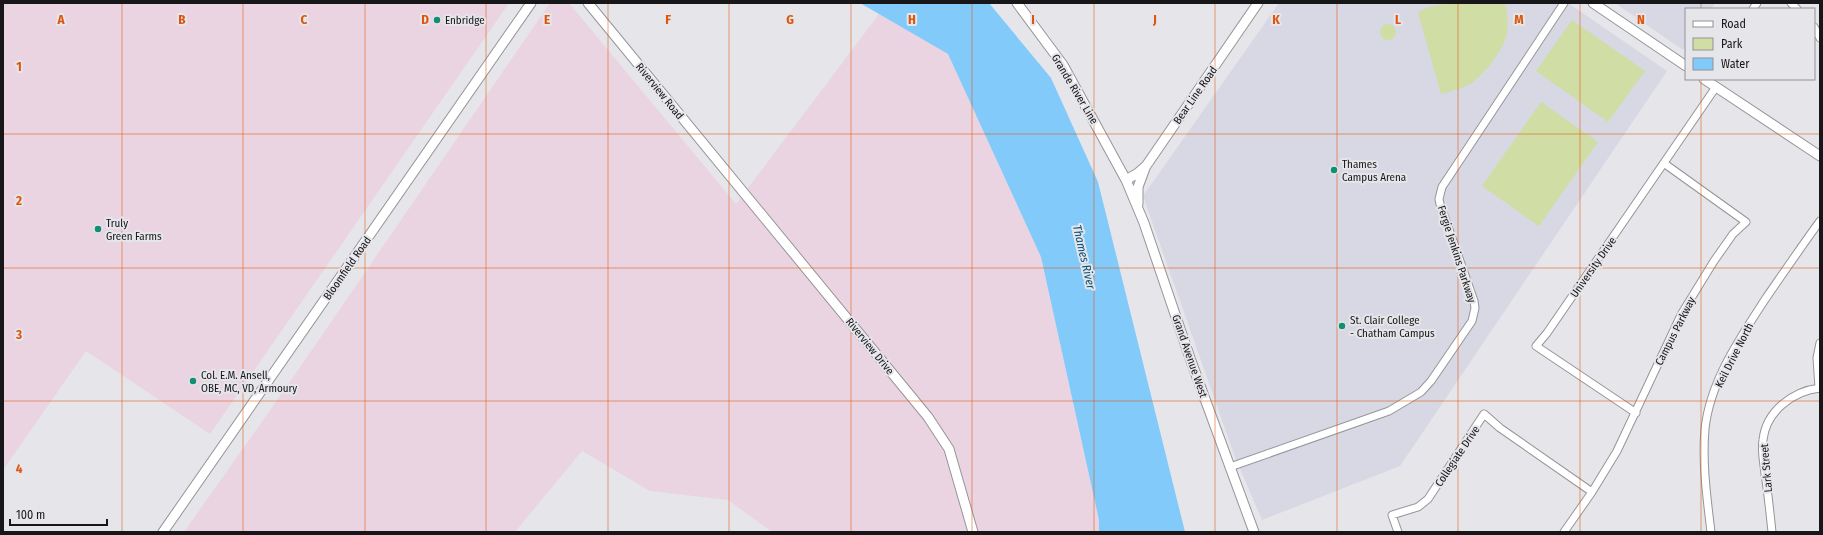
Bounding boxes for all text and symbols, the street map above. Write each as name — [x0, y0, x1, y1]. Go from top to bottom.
legend — [1685, 8, 1815, 80]
text: A — [56, 12, 65, 27]
text: B — [178, 12, 186, 27]
text: C — [301, 12, 308, 27]
text: D — [421, 12, 429, 27]
text: E — [544, 12, 550, 27]
text: F — [665, 12, 671, 27]
text: G — [786, 12, 794, 27]
text: H — [908, 12, 916, 27]
text: I — [1031, 12, 1035, 27]
text: J — [1152, 12, 1157, 27]
text: K — [1272, 12, 1280, 27]
text: L — [1395, 12, 1401, 27]
text: M — [1514, 12, 1524, 27]
text: N — [1637, 12, 1645, 27]
place label: Enbridge — [445, 14, 485, 27]
marker: Enbridge — [432, 15, 442, 25]
text: Road — [1721, 17, 1746, 31]
text: Park — [1721, 37, 1743, 51]
street label: Grande River Line — [1049, 52, 1101, 127]
text: Water — [1721, 57, 1750, 71]
text: 1 — [16, 59, 22, 74]
street label: Riverview Road — [633, 61, 686, 122]
street label: Bear Line Road — [1171, 64, 1220, 127]
place label: Thames Campus Arena — [1342, 158, 1406, 184]
marker: Thames Campus Arena — [1329, 165, 1339, 175]
text: 2 — [15, 193, 22, 208]
street label: Fergie Jenkins Parkway — [1435, 204, 1478, 304]
place label: Truly Green Farms — [106, 217, 162, 243]
marker: Truly Green Farms — [93, 224, 103, 234]
water label: Thames River — [1070, 224, 1098, 291]
street label: Bloomfield Road — [321, 234, 374, 302]
street label: University Drive — [1568, 235, 1619, 300]
street label: Campus Parkway — [1653, 295, 1698, 368]
street label: Grand Avenue West — [1169, 313, 1210, 400]
place label: St. Clair College - Chatham Campus — [1350, 314, 1435, 340]
street label: Riverview Drive — [843, 315, 896, 377]
marker: St. Clair College - Chatham Campus — [1337, 321, 1347, 331]
street label: Keil Drive North — [1713, 321, 1756, 390]
text: 3 — [15, 327, 22, 342]
place label: Col. E.M. Ansell, OBE, MC, VD, Armoury — [201, 369, 297, 395]
marker: Col. E.M. Ansell, OBE, MC, VD, Armoury — [188, 376, 198, 386]
street label: Collegiate Drive — [1432, 423, 1482, 489]
street label: Lark Street — [1758, 443, 1775, 493]
text: 4 — [16, 461, 23, 476]
scale bar — [10, 501, 107, 527]
text: 100 m — [16, 508, 45, 522]

